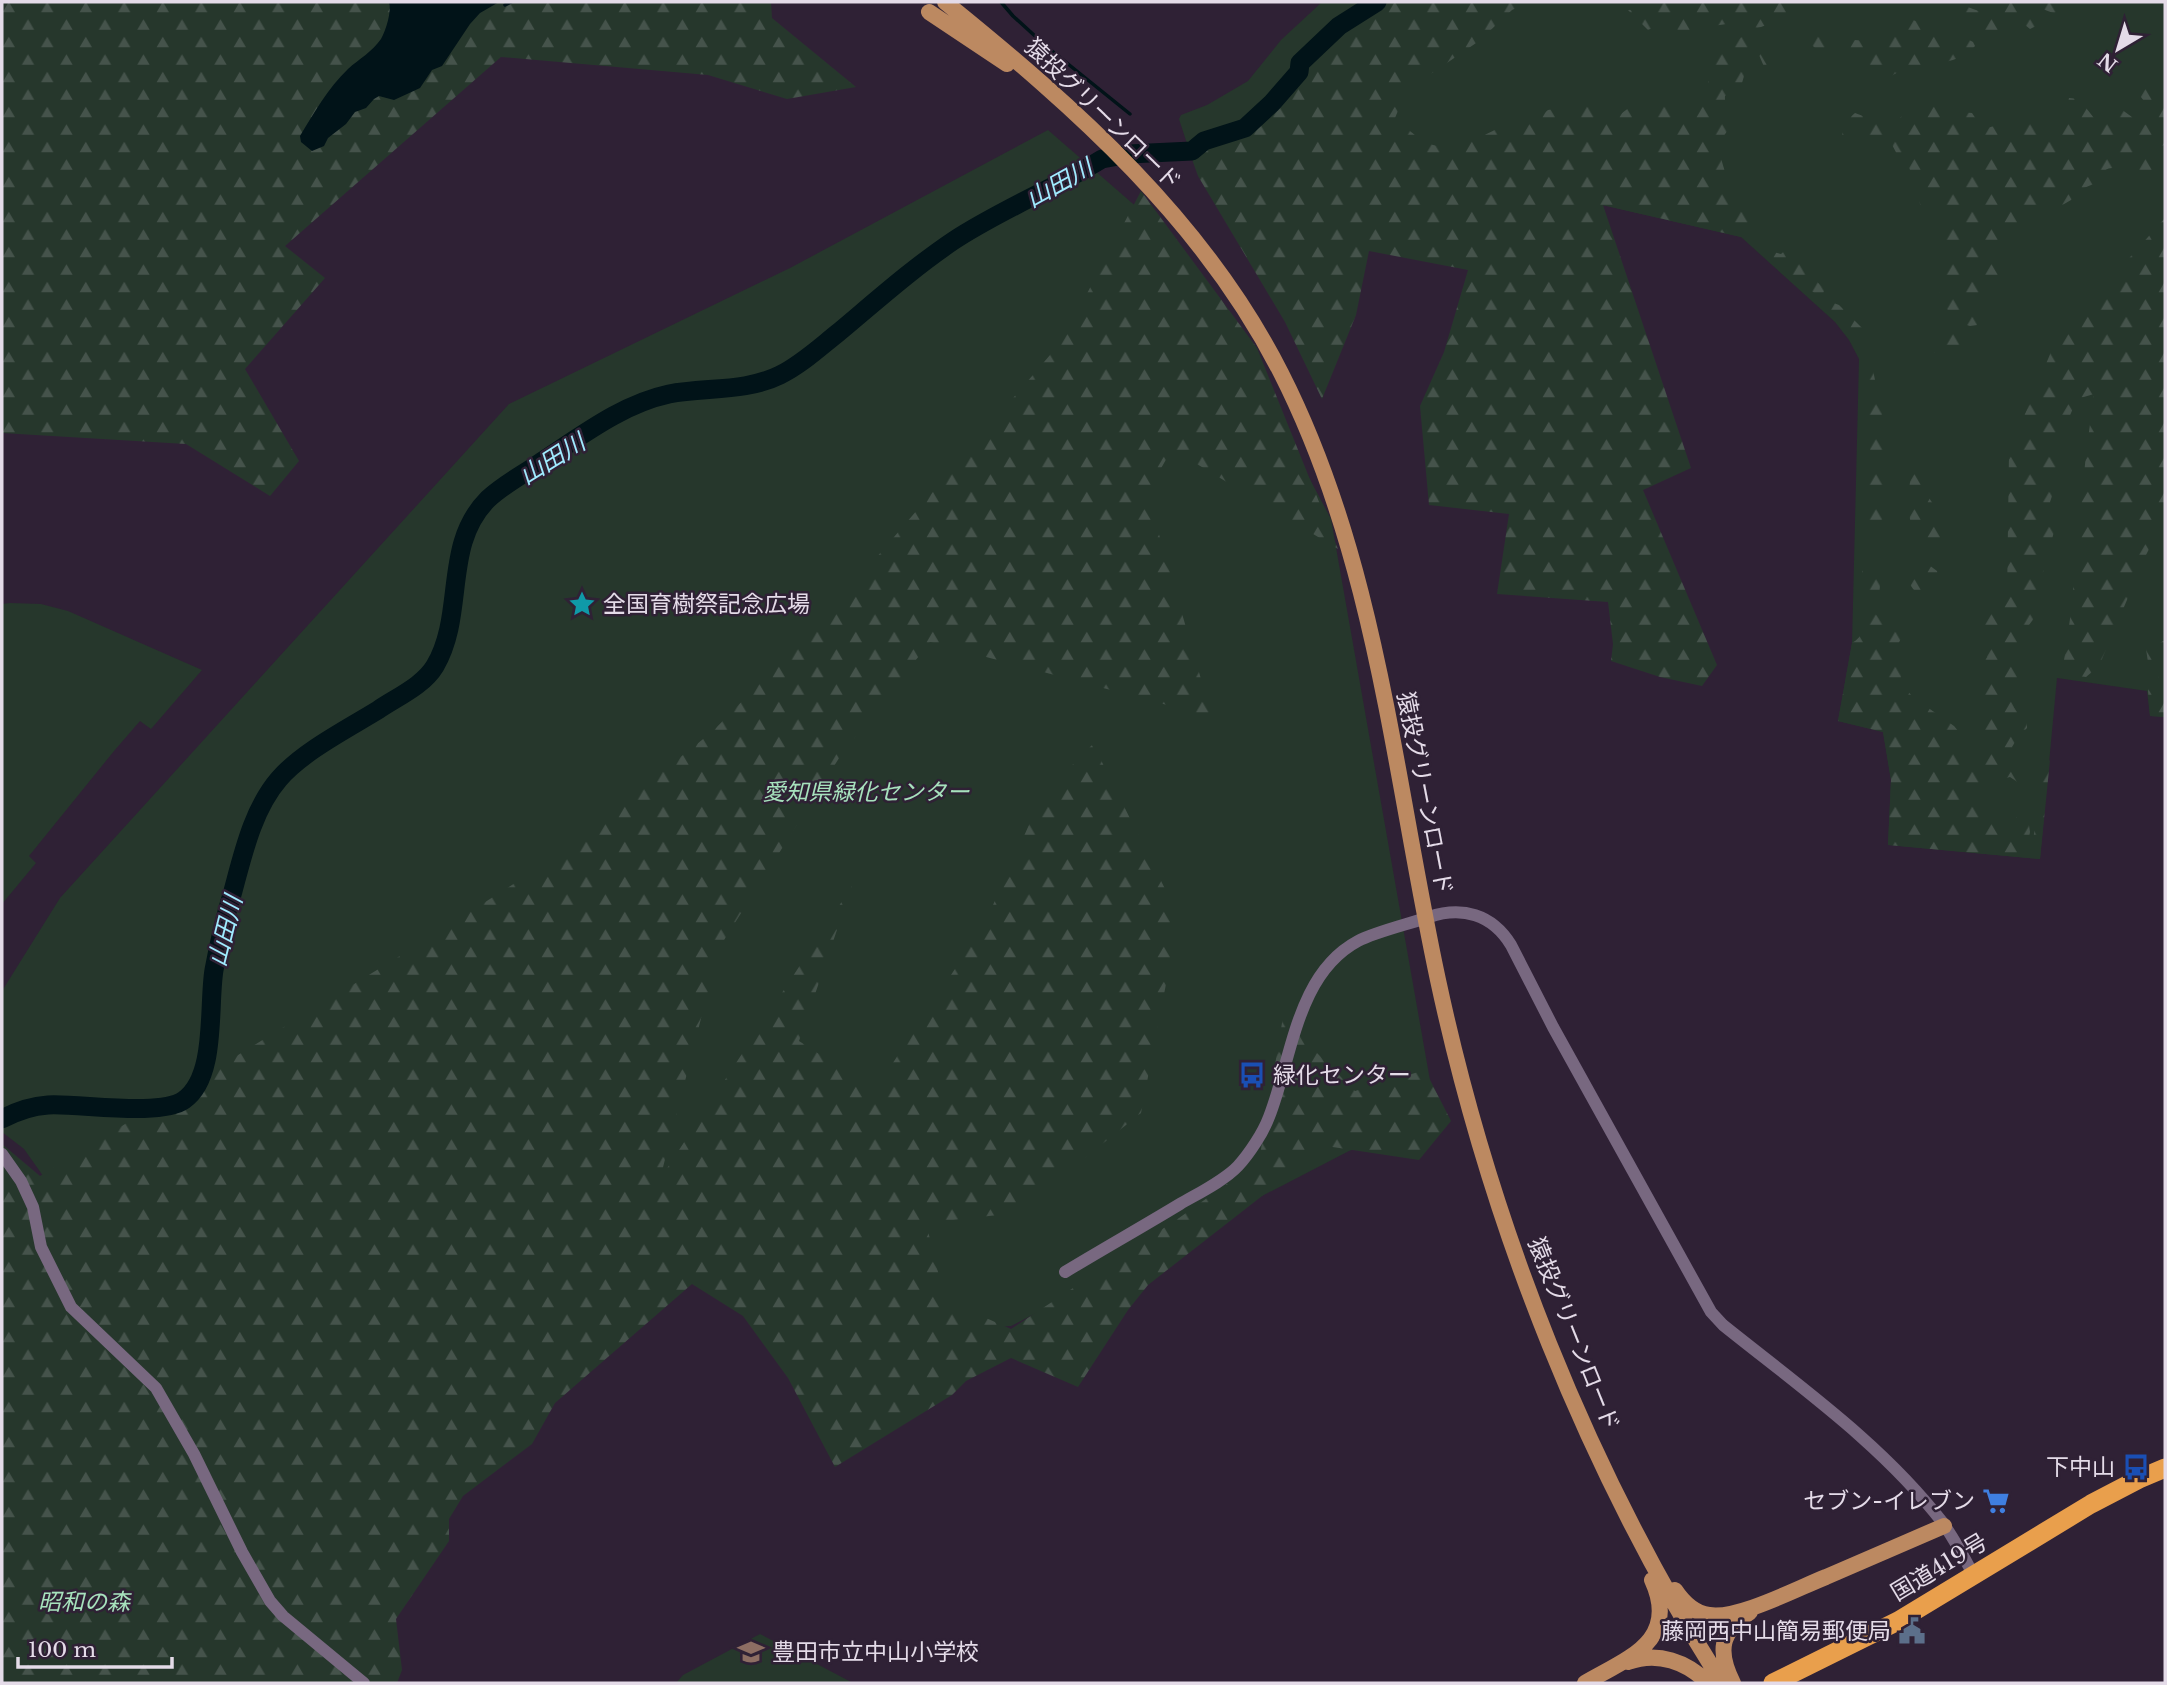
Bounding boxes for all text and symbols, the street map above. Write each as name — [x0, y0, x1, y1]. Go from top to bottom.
north arrow — [2083, 14, 2153, 84]
street label: 猿投グリーンロード — [1019, 32, 1187, 196]
text: N — [2094, 47, 2122, 77]
water label: 山田川 — [1020, 151, 1100, 213]
water label: 山田川 — [514, 426, 593, 490]
place icon: 全国育樹祭記念広場 — [567, 589, 597, 619]
place label: 全国育樹祭記念広場 — [603, 590, 810, 618]
street label: 猿投グリーンロード — [1392, 689, 1458, 897]
park label: 愛知県緑化センター — [763, 778, 971, 806]
water label: 山田川 — [202, 890, 249, 969]
bus stop icon: 緑化センター — [1237, 1060, 1267, 1090]
place label: 緑化センター — [1273, 1061, 1411, 1089]
street label: 猿投グリーンロード — [1522, 1233, 1626, 1435]
bus stop icon: 下中山 — [2121, 1452, 2151, 1482]
place label: 下中山 — [2046, 1453, 2115, 1481]
supermarket icon: セブン-イレブン — [1981, 1486, 2011, 1516]
place label: セブン-イレブン — [1803, 1487, 1975, 1515]
street label: 国道419号 — [1886, 1527, 1992, 1607]
park label: 昭和の森 — [38, 1588, 132, 1616]
public building icon: 藤岡西中山簡易郵便局 — [1897, 1616, 1927, 1646]
place label: 藤岡西中山簡易郵便局 — [1661, 1617, 1891, 1645]
scale bar — [18, 1626, 172, 1670]
text: 100 m — [28, 1637, 96, 1663]
school or university icon: 豊田市立中山小学校 — [736, 1637, 766, 1667]
place label: 豊田市立中山小学校 — [772, 1638, 979, 1666]

